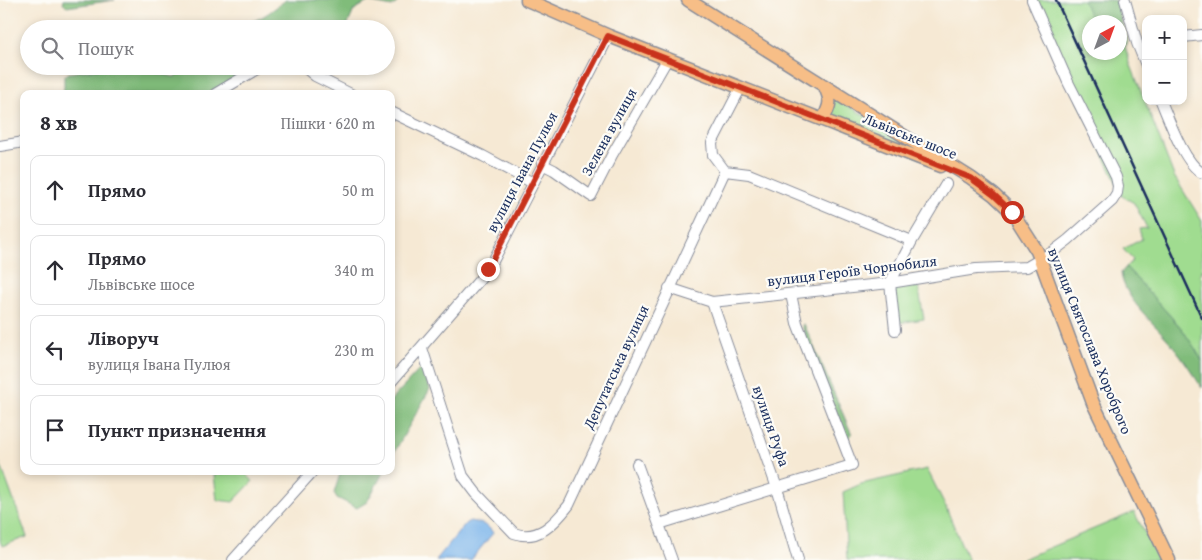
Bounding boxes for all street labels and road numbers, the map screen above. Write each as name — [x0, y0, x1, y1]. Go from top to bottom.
street label: Зелена вулиця — [576, 84, 642, 179]
street label: вулиця Івана Пулюя — [481, 107, 562, 236]
street label: Львівське шосе — [860, 107, 961, 164]
street label: вулиця Святослава Хороброго — [1043, 244, 1138, 438]
street label: вулиця Героїв Чорнобиля — [766, 250, 938, 291]
street label: Депутатська вулиця — [577, 301, 654, 433]
street label: вулиця Руфа — [748, 382, 795, 470]

